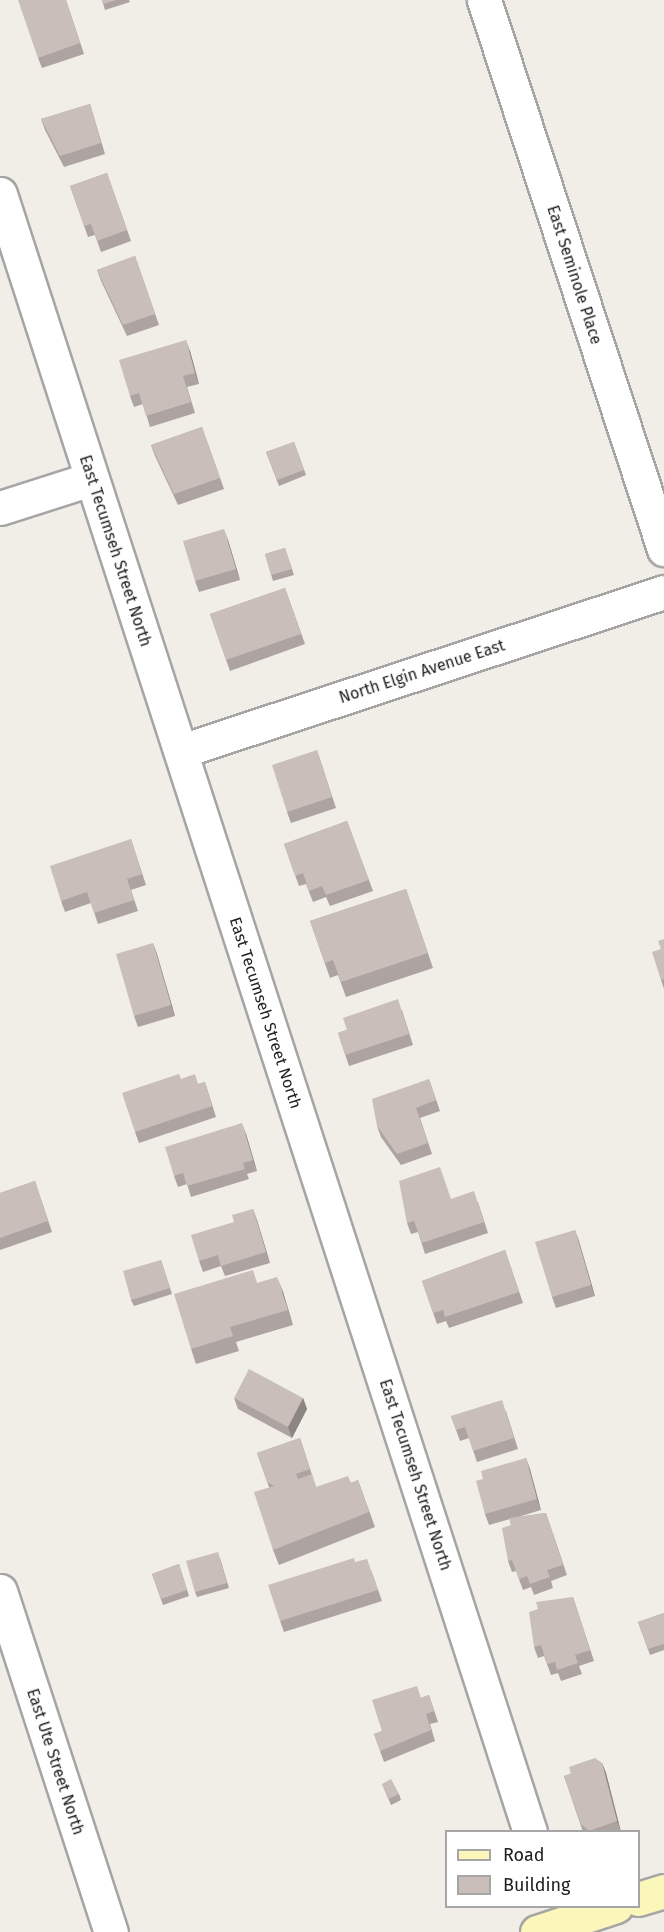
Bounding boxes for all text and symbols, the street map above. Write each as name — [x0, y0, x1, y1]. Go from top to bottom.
street label: East Seminole Place — [542, 203, 606, 347]
street label: East Tecumseh Street North — [75, 453, 155, 649]
street label: North Elgin Avenue East — [337, 636, 507, 708]
street label: East Tecumseh Street North — [225, 915, 305, 1111]
street label: East Tecumseh Street North — [375, 1377, 455, 1573]
street label: East Ute Street North — [22, 1686, 88, 1838]
legend — [445, 1830, 640, 1908]
text: Road — [503, 1844, 545, 1866]
text: Building — [503, 1874, 570, 1896]

